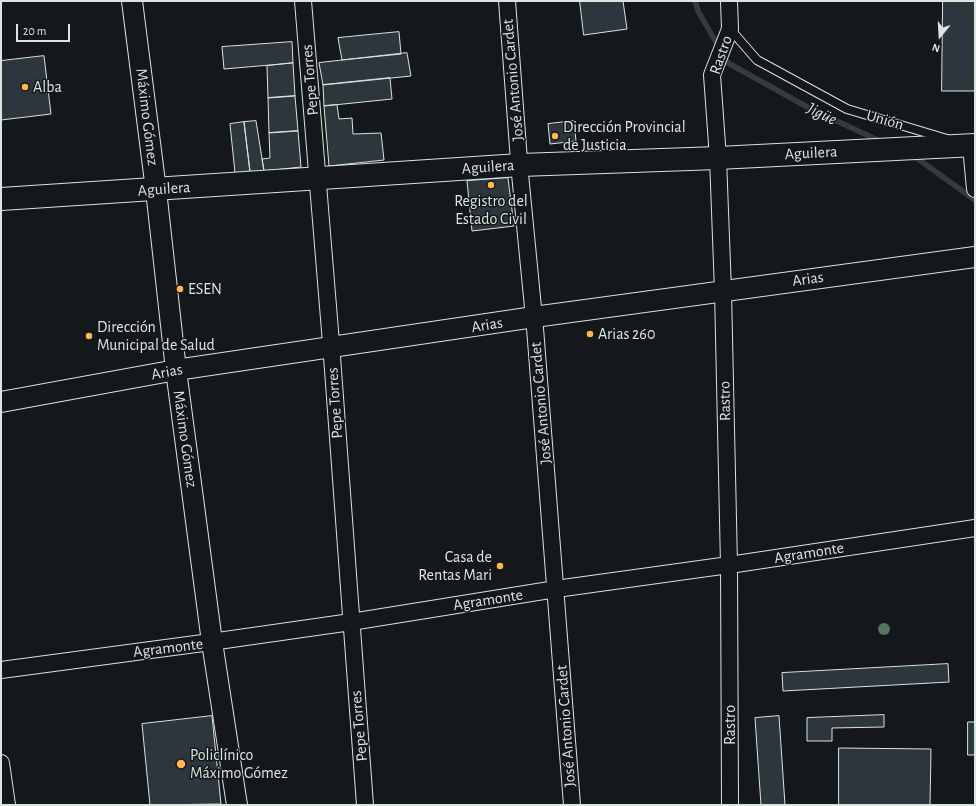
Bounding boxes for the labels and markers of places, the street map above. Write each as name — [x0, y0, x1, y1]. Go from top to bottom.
place label: Alba — [33, 77, 62, 97]
marker: Alba — [20, 82, 30, 92]
place label: Dirección Provincial de Justicia — [563, 117, 686, 155]
marker: Dirección Provincial de Justicia — [550, 131, 560, 141]
marker: Registro del Estado Civil — [486, 180, 496, 190]
place label: Registro del Estado Civil — [454, 191, 528, 229]
place label: ESEN — [188, 279, 222, 299]
marker: ESEN — [175, 284, 185, 294]
place label: Dirección Municipal de Salud — [97, 317, 215, 355]
place label: Arias 260 — [598, 324, 655, 344]
marker: Arias 260 — [585, 329, 595, 339]
marker: Dirección Municipal de Salud — [84, 331, 94, 341]
place label: Casa de Rentas Mari — [418, 547, 492, 585]
marker: Casa de Rentas Mari — [495, 561, 505, 571]
place label: Policlínico Máximo Gómez — [190, 745, 288, 783]
marker: Policlínico Máximo Gómez — [175, 758, 187, 770]

